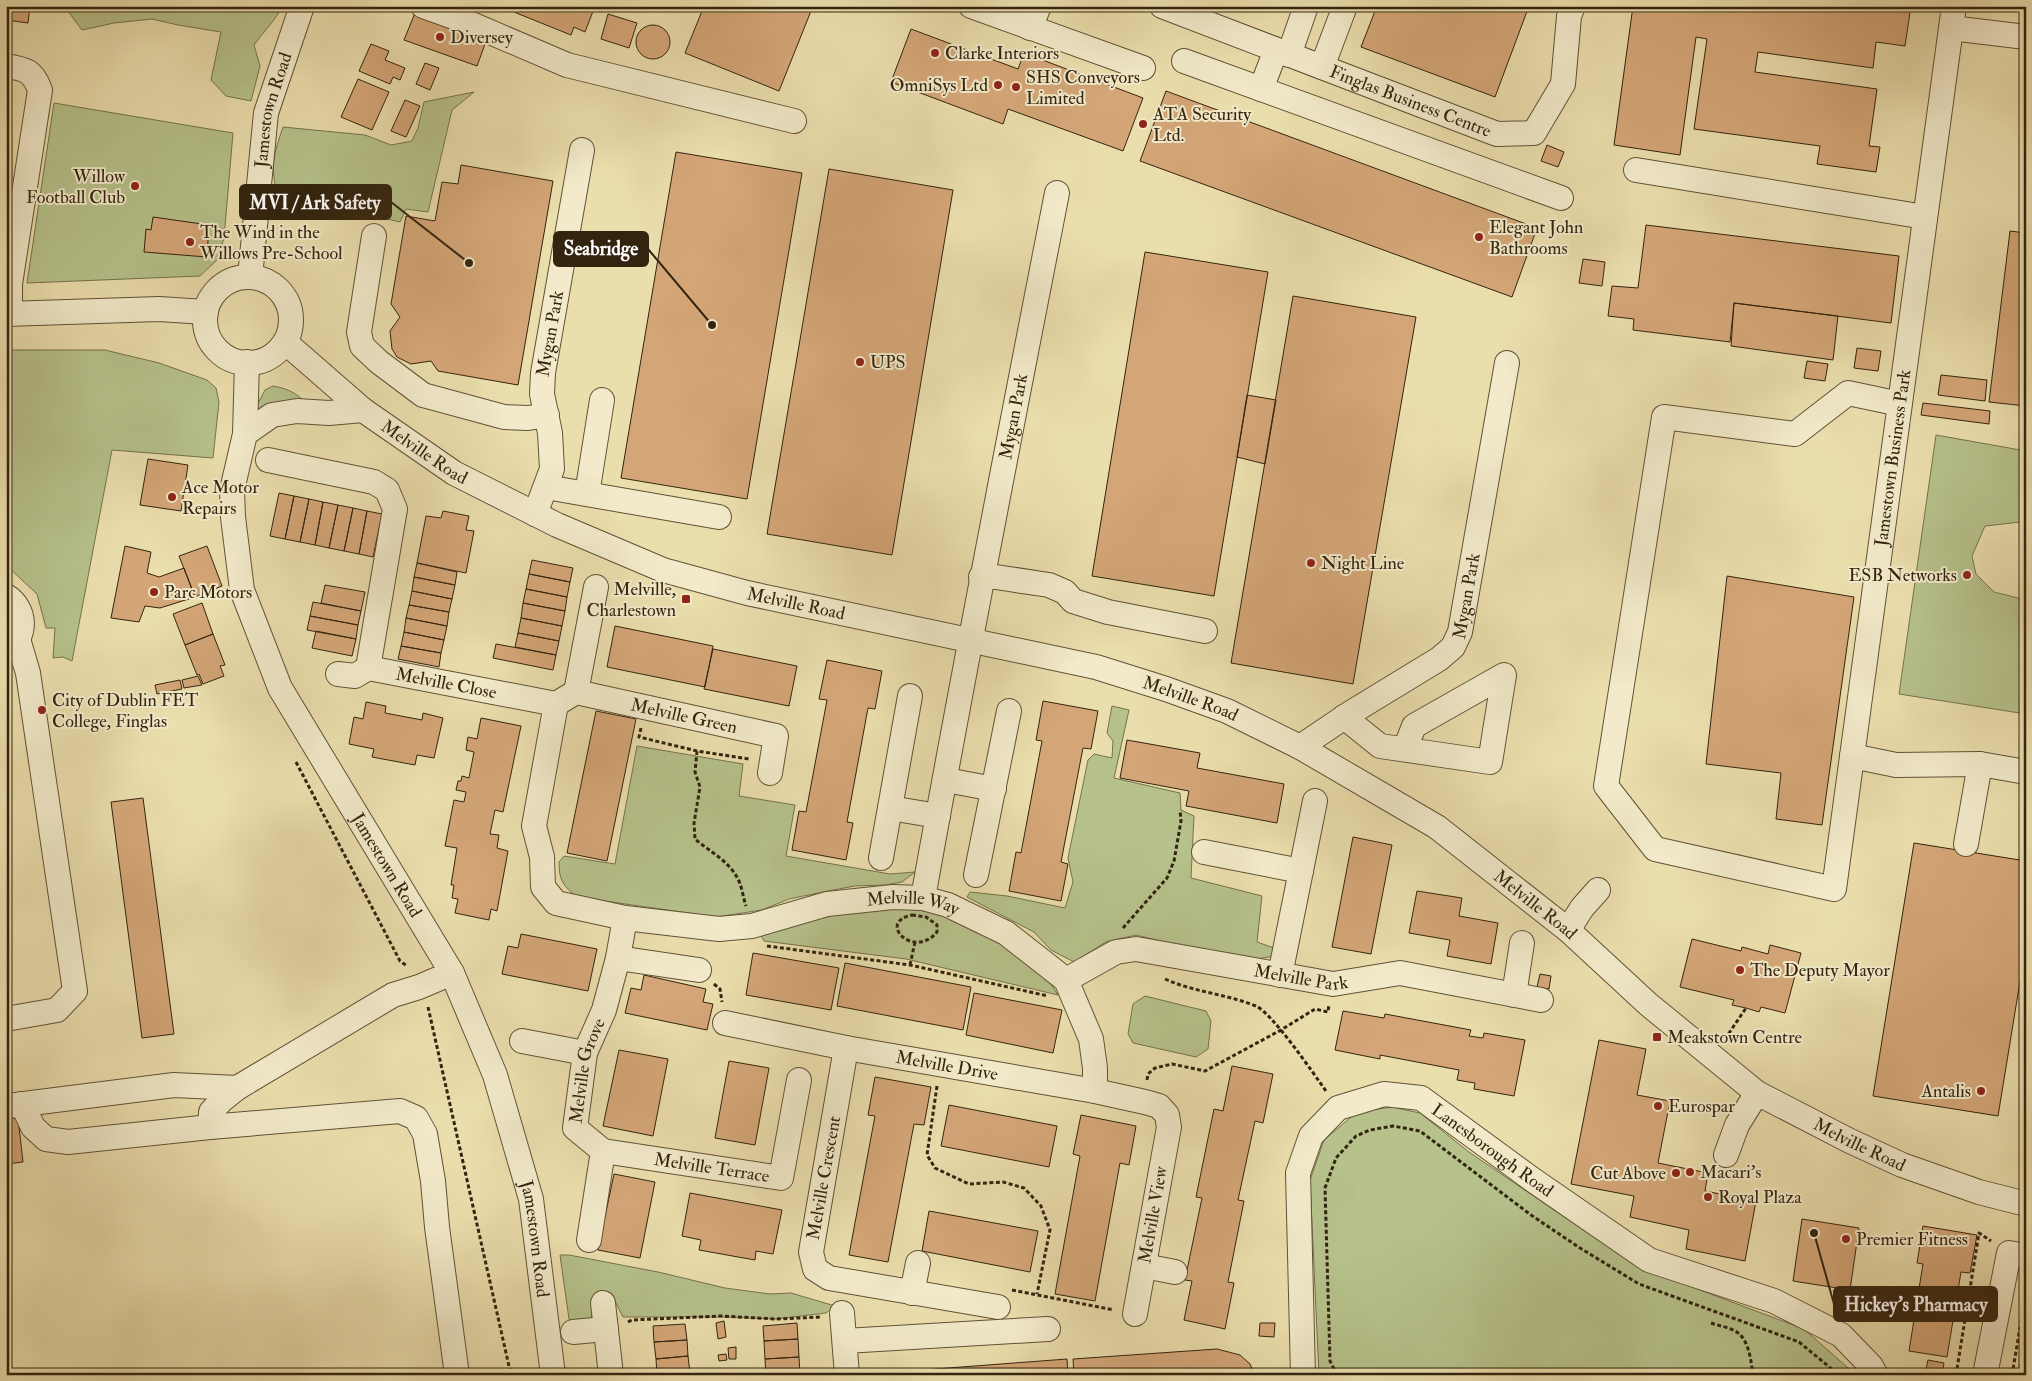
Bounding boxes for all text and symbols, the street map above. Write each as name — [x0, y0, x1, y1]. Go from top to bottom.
place label: Diversey — [450, 26, 514, 49]
marker: Diversey — [434, 31, 446, 43]
place label: Clarke Interiors — [945, 42, 1059, 65]
marker: Clarke Interiors — [929, 47, 941, 59]
street label: Jamestown Road — [249, 49, 297, 170]
street label: Finglas Business Centre — [1326, 60, 1495, 142]
place label: SHS Conveyors Limited — [1026, 66, 1140, 110]
place label: OmniSys Ltd — [890, 74, 988, 97]
marker: OmniSys Ltd — [992, 79, 1004, 91]
marker: SHS Conveyors Limited — [1010, 81, 1022, 93]
place label: ATA Security Ltd. — [1152, 103, 1252, 147]
marker: ATA Security Ltd. — [1137, 118, 1149, 130]
place label: Willow Football Club — [26, 165, 126, 209]
marker: Willow Football Club — [129, 180, 141, 192]
callout: MVI / Ark Safety — [240, 185, 391, 219]
text: MVI / Ark Safety — [248, 191, 381, 216]
place label: Elegant John Bathrooms — [1489, 216, 1583, 260]
place label: The Wind in the Willows Pre-School — [199, 221, 343, 265]
marker: Elegant John Bathrooms — [1473, 231, 1485, 243]
callout: Seabridge — [554, 232, 648, 266]
marker: The Wind in the Willows Pre-School — [184, 236, 196, 248]
text: Seabridge — [564, 237, 638, 262]
street label: Mygan Park — [531, 288, 569, 378]
place label: UPS — [870, 351, 906, 374]
marker: UPS — [854, 356, 866, 368]
street label: Jamestown Business Park — [1869, 368, 1916, 549]
street label: Mygan Park — [994, 371, 1033, 461]
street label: Melville Road — [377, 415, 472, 490]
place label: Ace Motor Repairs — [181, 476, 259, 520]
marker: Ace Motor Repairs — [166, 491, 178, 503]
street label: Mygan Park — [1447, 551, 1485, 641]
place label: Night Line — [1321, 552, 1405, 575]
marker: Night Line — [1305, 557, 1317, 569]
place label: ESB Networks — [1848, 564, 1957, 587]
marker: ESB Networks — [1961, 569, 1973, 581]
place label: Melville, Charlestown — [586, 578, 676, 622]
place label: Parc Motors — [164, 581, 252, 604]
street label: Melville Road — [745, 582, 848, 625]
marker: Parc Motors — [148, 586, 160, 598]
marker: Melville, Charlestown — [680, 593, 692, 605]
street label: Melville Close — [394, 662, 499, 704]
street label: Melville Road — [1140, 671, 1242, 726]
place label: City of Dublin FET College, Finglas — [52, 689, 199, 733]
street label: Melville Green — [629, 693, 740, 739]
marker: City of Dublin FET College, Finglas — [36, 704, 48, 716]
street label: Jamestown Road — [346, 808, 427, 922]
street label: Melville Road — [1489, 864, 1582, 944]
street label: Melville Way — [865, 885, 964, 921]
street label: Melville Park — [1252, 959, 1350, 995]
place label: The Deputy Mayor — [1750, 959, 1890, 982]
marker: The Deputy Mayor — [1734, 964, 1746, 976]
street label: Melville Grove — [564, 1014, 611, 1125]
place label: Meakstown Centre — [1667, 1026, 1803, 1049]
marker: Meakstown Centre — [1651, 1031, 1663, 1043]
street label: Melville Drive — [894, 1045, 1000, 1086]
place label: Antalis — [1921, 1080, 1971, 1103]
marker: Antalis — [1975, 1085, 1987, 1097]
place label: Eurospar — [1668, 1095, 1735, 1118]
street label: Lanesborough Road — [1427, 1098, 1558, 1202]
marker: Eurospar — [1652, 1100, 1664, 1112]
street label: Melville Road — [1809, 1113, 1910, 1177]
street label: Melville Crescent — [802, 1114, 846, 1242]
street label: Melville Terrace — [652, 1147, 772, 1188]
place label: Macari's — [1700, 1161, 1761, 1184]
place label: Cut Above — [1590, 1162, 1666, 1185]
street label: Melville View — [1133, 1164, 1173, 1265]
marker: Macari's — [1684, 1166, 1696, 1178]
marker: Cut Above — [1670, 1167, 1682, 1179]
street label: Jamestown Road — [514, 1177, 555, 1299]
place label: Royal Plaza — [1718, 1186, 1802, 1209]
marker: Royal Plaza — [1702, 1191, 1714, 1203]
place label: Premier Fitness — [1856, 1228, 1968, 1251]
marker: Premier Fitness — [1840, 1233, 1852, 1245]
callout: Hickey's Pharmacy — [1834, 1287, 1997, 1321]
text: Hickey's Pharmacy — [1844, 1293, 1988, 1318]

